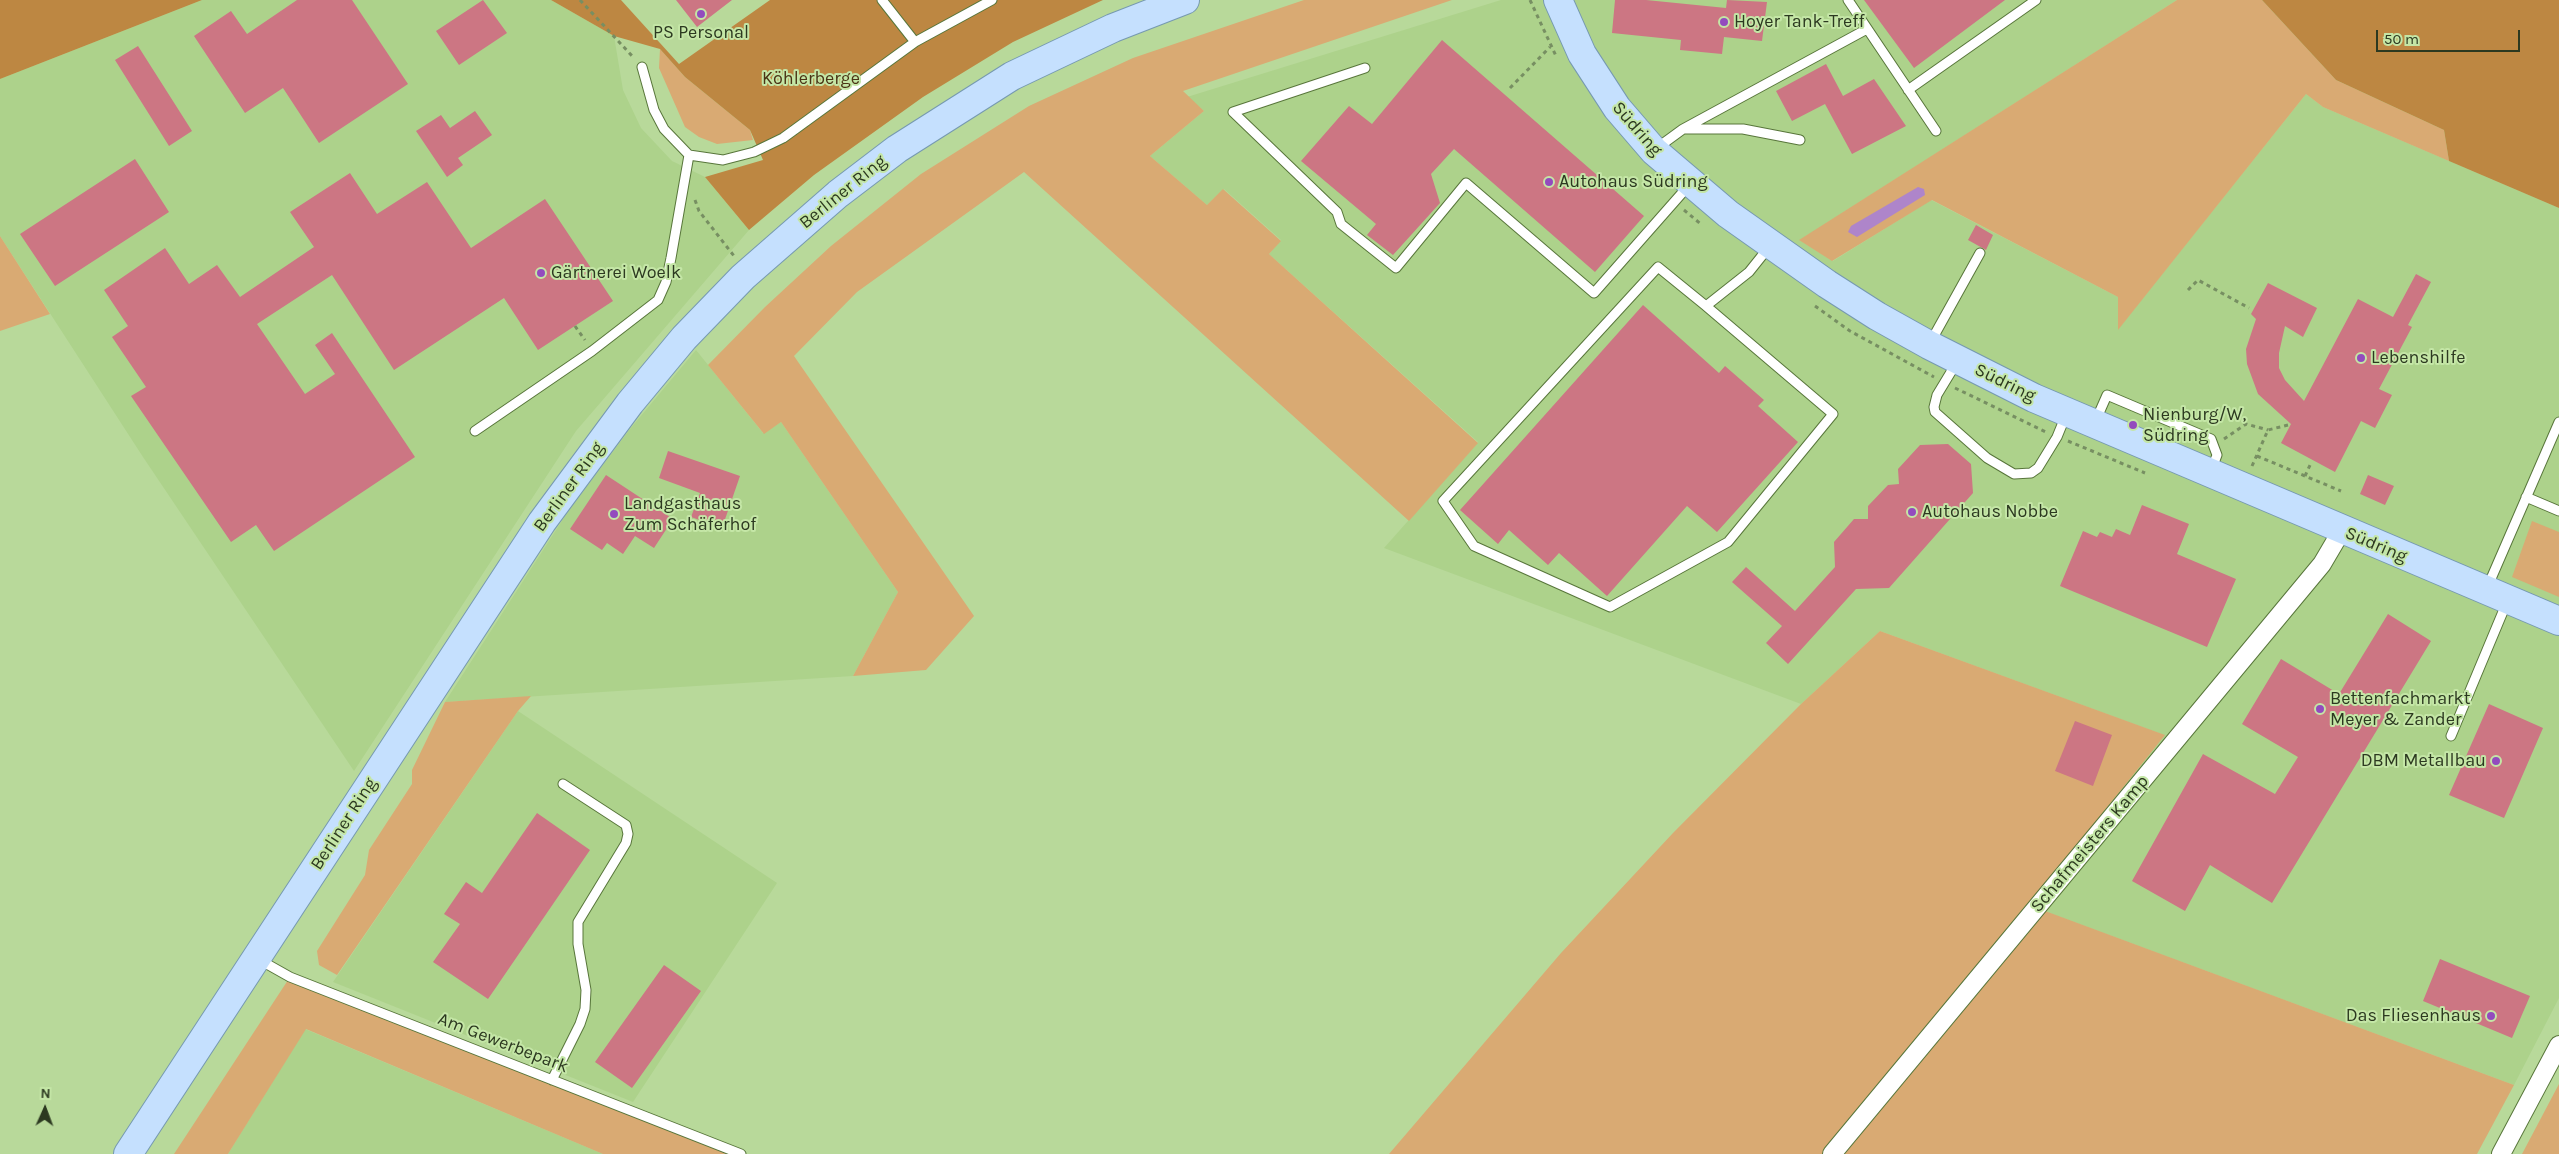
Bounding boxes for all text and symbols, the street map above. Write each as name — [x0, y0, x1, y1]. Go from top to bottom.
marker: PS Personal — [695, 8, 707, 20]
place label: Hoyer Tank-Treff — [1734, 11, 1865, 33]
marker: Hoyer Tank-Treff — [1718, 16, 1730, 28]
scale bar — [2379, 20, 2523, 52]
place label: PS Personal — [653, 22, 749, 44]
text: 50 m — [2384, 30, 2419, 48]
park label: Köhlerberge — [762, 68, 860, 90]
street label: Südring — [1607, 97, 1667, 161]
street label: Berliner Ring — [795, 150, 891, 234]
place label: Autohaus Südring — [1559, 171, 1708, 193]
marker: Autohaus Südring — [1543, 176, 1555, 188]
place label: Gärtnerei Woelk — [551, 262, 681, 284]
marker: Gärtnerei Woelk — [535, 267, 547, 279]
place label: Lebenshilfe — [2371, 347, 2466, 369]
marker: Lebenshilfe — [2355, 352, 2367, 364]
street label: Südring — [1971, 359, 2039, 407]
place label: Nienburg/W, Südring — [2143, 404, 2246, 446]
marker: Nienburg/W, Südring — [2127, 419, 2139, 431]
street label: Berliner Ring — [529, 438, 609, 536]
place label: Landgasthaus Zum Schäferhof — [624, 493, 756, 536]
place label: Autohaus Nobbe — [1922, 501, 2058, 523]
marker: Autohaus Nobbe — [1906, 506, 1918, 518]
marker: Landgasthaus Zum Schäferhof — [608, 508, 620, 520]
street label: Südring — [2342, 522, 2410, 568]
place label: Bettenfachmarkt Meyer & Zander — [2330, 688, 2470, 731]
marker: Bettenfachmarkt Meyer & Zander — [2314, 703, 2326, 715]
place label: DBM Metallbau — [2361, 750, 2486, 772]
marker: DBM Metallbau — [2490, 755, 2502, 767]
street label: Schafmeisters Kamp — [2026, 771, 2154, 917]
street label: Berliner Ring — [306, 774, 382, 874]
place label: Das Fliesenhaus — [2346, 1005, 2481, 1027]
street label: Am Gewerbepark — [435, 1008, 571, 1078]
marker: Das Fliesenhaus — [2485, 1010, 2497, 1022]
north arrow — [20, 1084, 70, 1134]
text: N — [40, 1085, 51, 1102]

